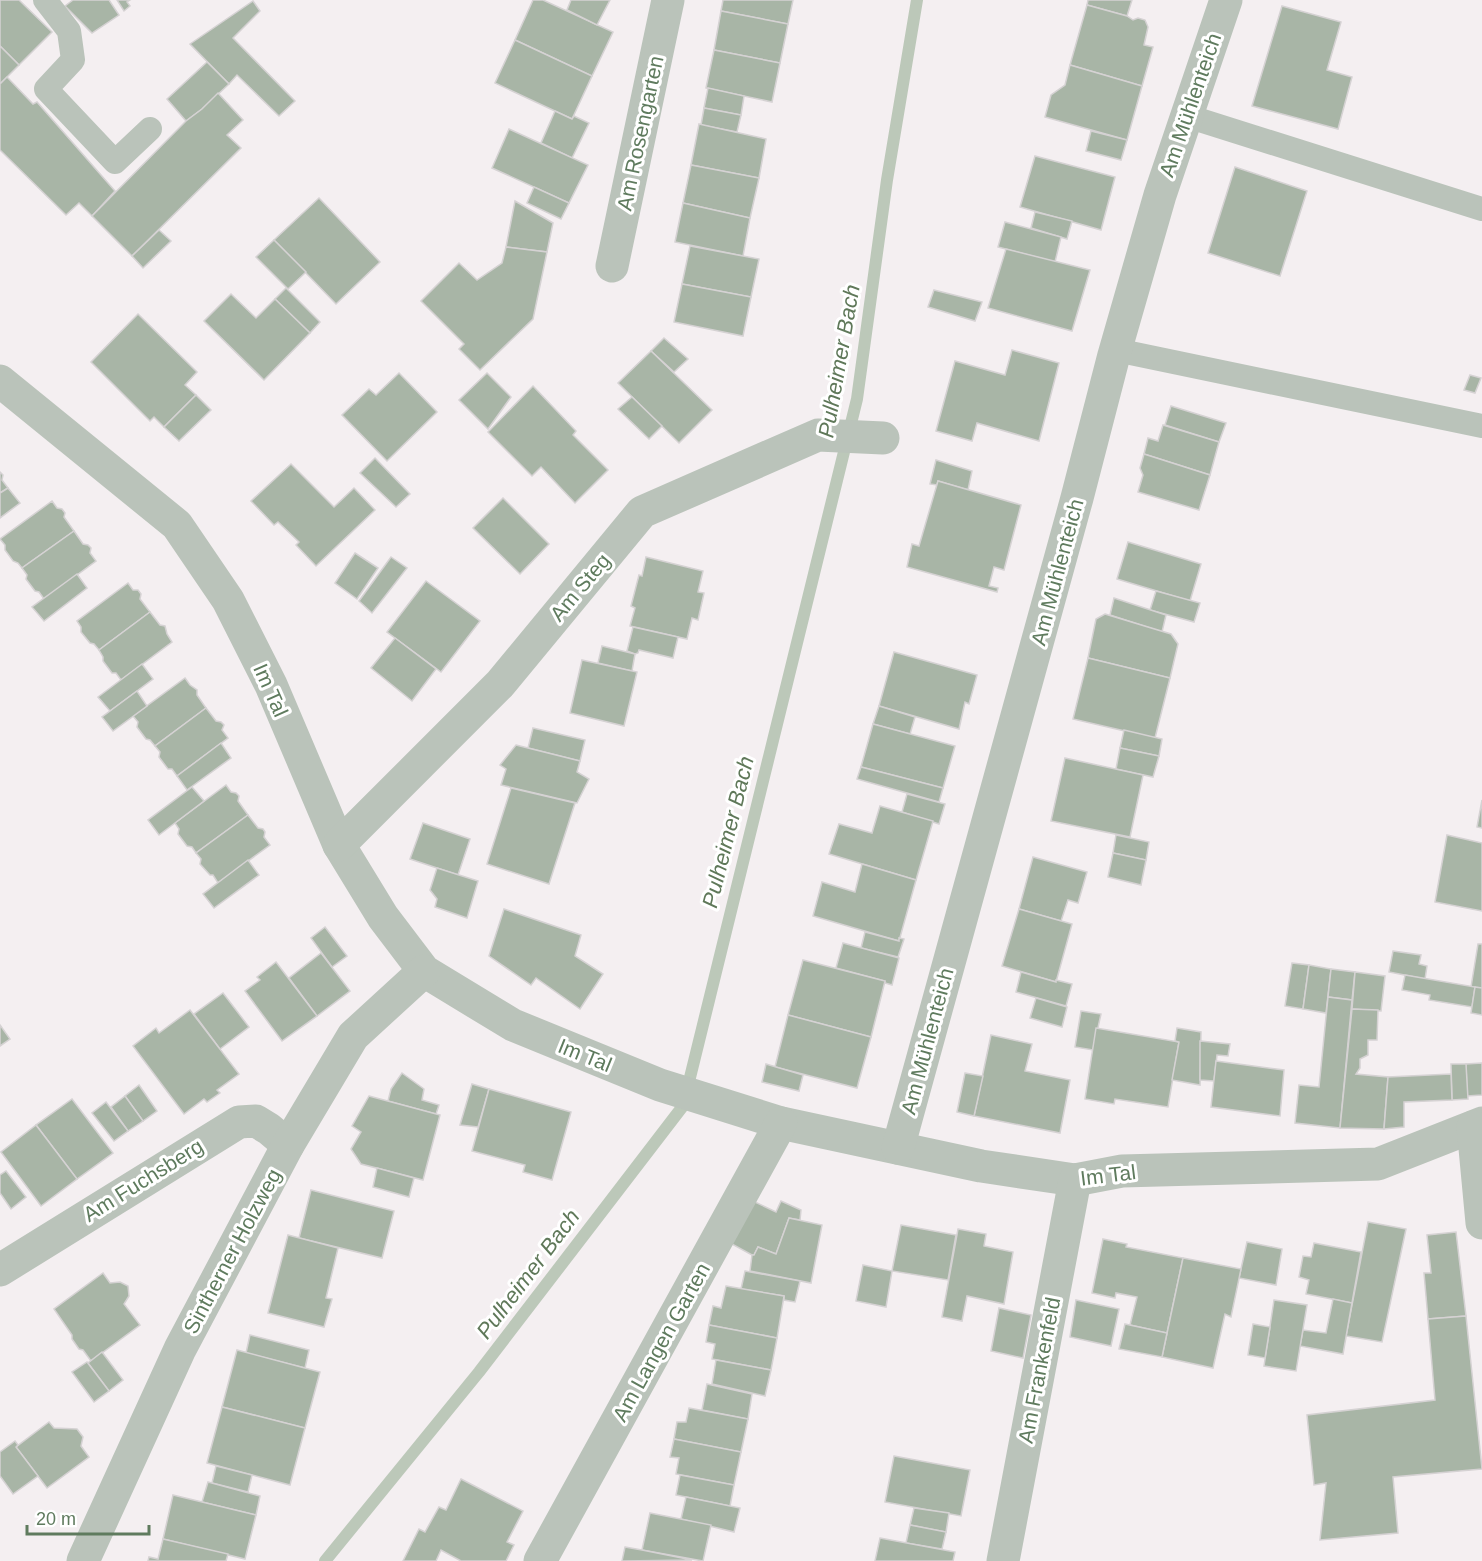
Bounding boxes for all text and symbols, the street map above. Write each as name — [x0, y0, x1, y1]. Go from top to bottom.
street label: Am Mühlenteich — [1155, 30, 1225, 180]
street label: Am Rosengarten — [612, 54, 668, 212]
water label: Pulheimer Bach — [813, 282, 865, 440]
street label: Am Mühlenteich — [1026, 496, 1088, 648]
street label: Am Steg — [545, 549, 615, 625]
street label: Im Tal — [249, 660, 293, 720]
water label: Pulheimer Bach — [697, 754, 759, 910]
street label: Am Mühlenteich — [896, 965, 958, 1117]
street label: Im Tal — [555, 1034, 615, 1076]
street label: Am Fuchsberg — [79, 1134, 207, 1226]
street label: Im Tal — [1079, 1160, 1137, 1190]
street label: Sintherner Holzweg — [179, 1165, 285, 1337]
water label: Pulheimer Bach — [471, 1204, 585, 1344]
street label: Am Langen Garten — [608, 1259, 714, 1425]
street label: Am Frankenfeld — [1014, 1295, 1064, 1445]
scale bar — [27, 1498, 148, 1536]
text: 20 m — [36, 1509, 76, 1529]

